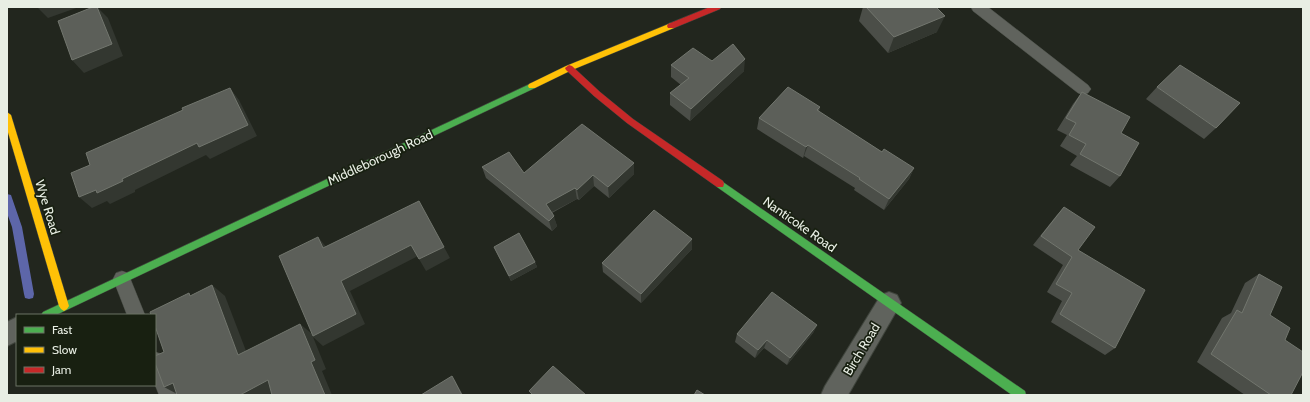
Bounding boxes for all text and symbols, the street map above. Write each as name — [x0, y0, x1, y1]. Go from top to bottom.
street label: Middleborough Road — [325, 126, 435, 188]
street label: Wye Road — [32, 178, 64, 236]
street label: Nanticoke Road — [760, 193, 840, 255]
legend — [16, 314, 156, 386]
street label: Birch Road — [839, 320, 883, 378]
text: Fast — [52, 322, 72, 337]
text: Slow — [52, 342, 77, 357]
text: Jam — [51, 362, 71, 377]

